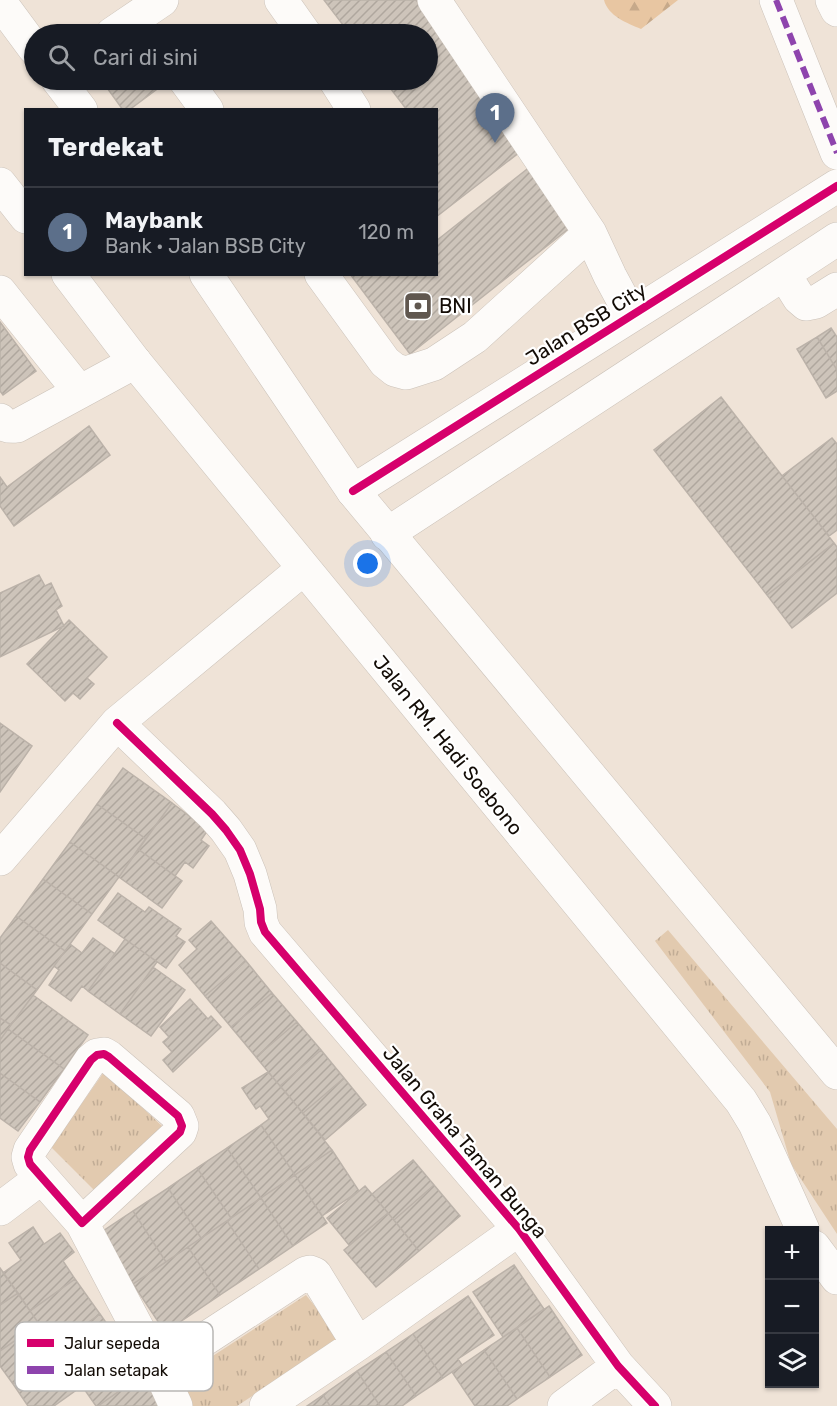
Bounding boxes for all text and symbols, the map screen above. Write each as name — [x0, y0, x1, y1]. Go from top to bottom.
search box — [24, 24, 438, 90]
icon: search — [45, 41, 78, 74]
text: Cari di sini — [93, 44, 198, 71]
pin: 1 — [476, 94, 514, 143]
text: Terdekat — [48, 132, 163, 163]
text: Maybank — [105, 207, 203, 234]
text: 1 — [63, 220, 72, 244]
text: 120 m — [358, 220, 414, 244]
text: Bank · Jalan BSB City — [105, 234, 306, 258]
street label: Jalan BSB City — [521, 277, 651, 371]
bank icon: BNI — [402, 290, 434, 322]
place label: BNI — [439, 294, 472, 318]
your location — [353, 549, 382, 578]
street label: Jalan RM. Hadi Soebono — [368, 650, 528, 840]
street label: Jalan Graha Taman Bunga — [378, 1041, 552, 1243]
map controls — [765, 1226, 819, 1388]
button: + — [765, 1226, 819, 1280]
button: − — [765, 1280, 819, 1334]
legend — [15, 1322, 213, 1391]
text: Jalur sepeda — [64, 1334, 160, 1353]
button: layers — [765, 1334, 819, 1388]
text: Jalan setapak — [64, 1361, 169, 1380]

